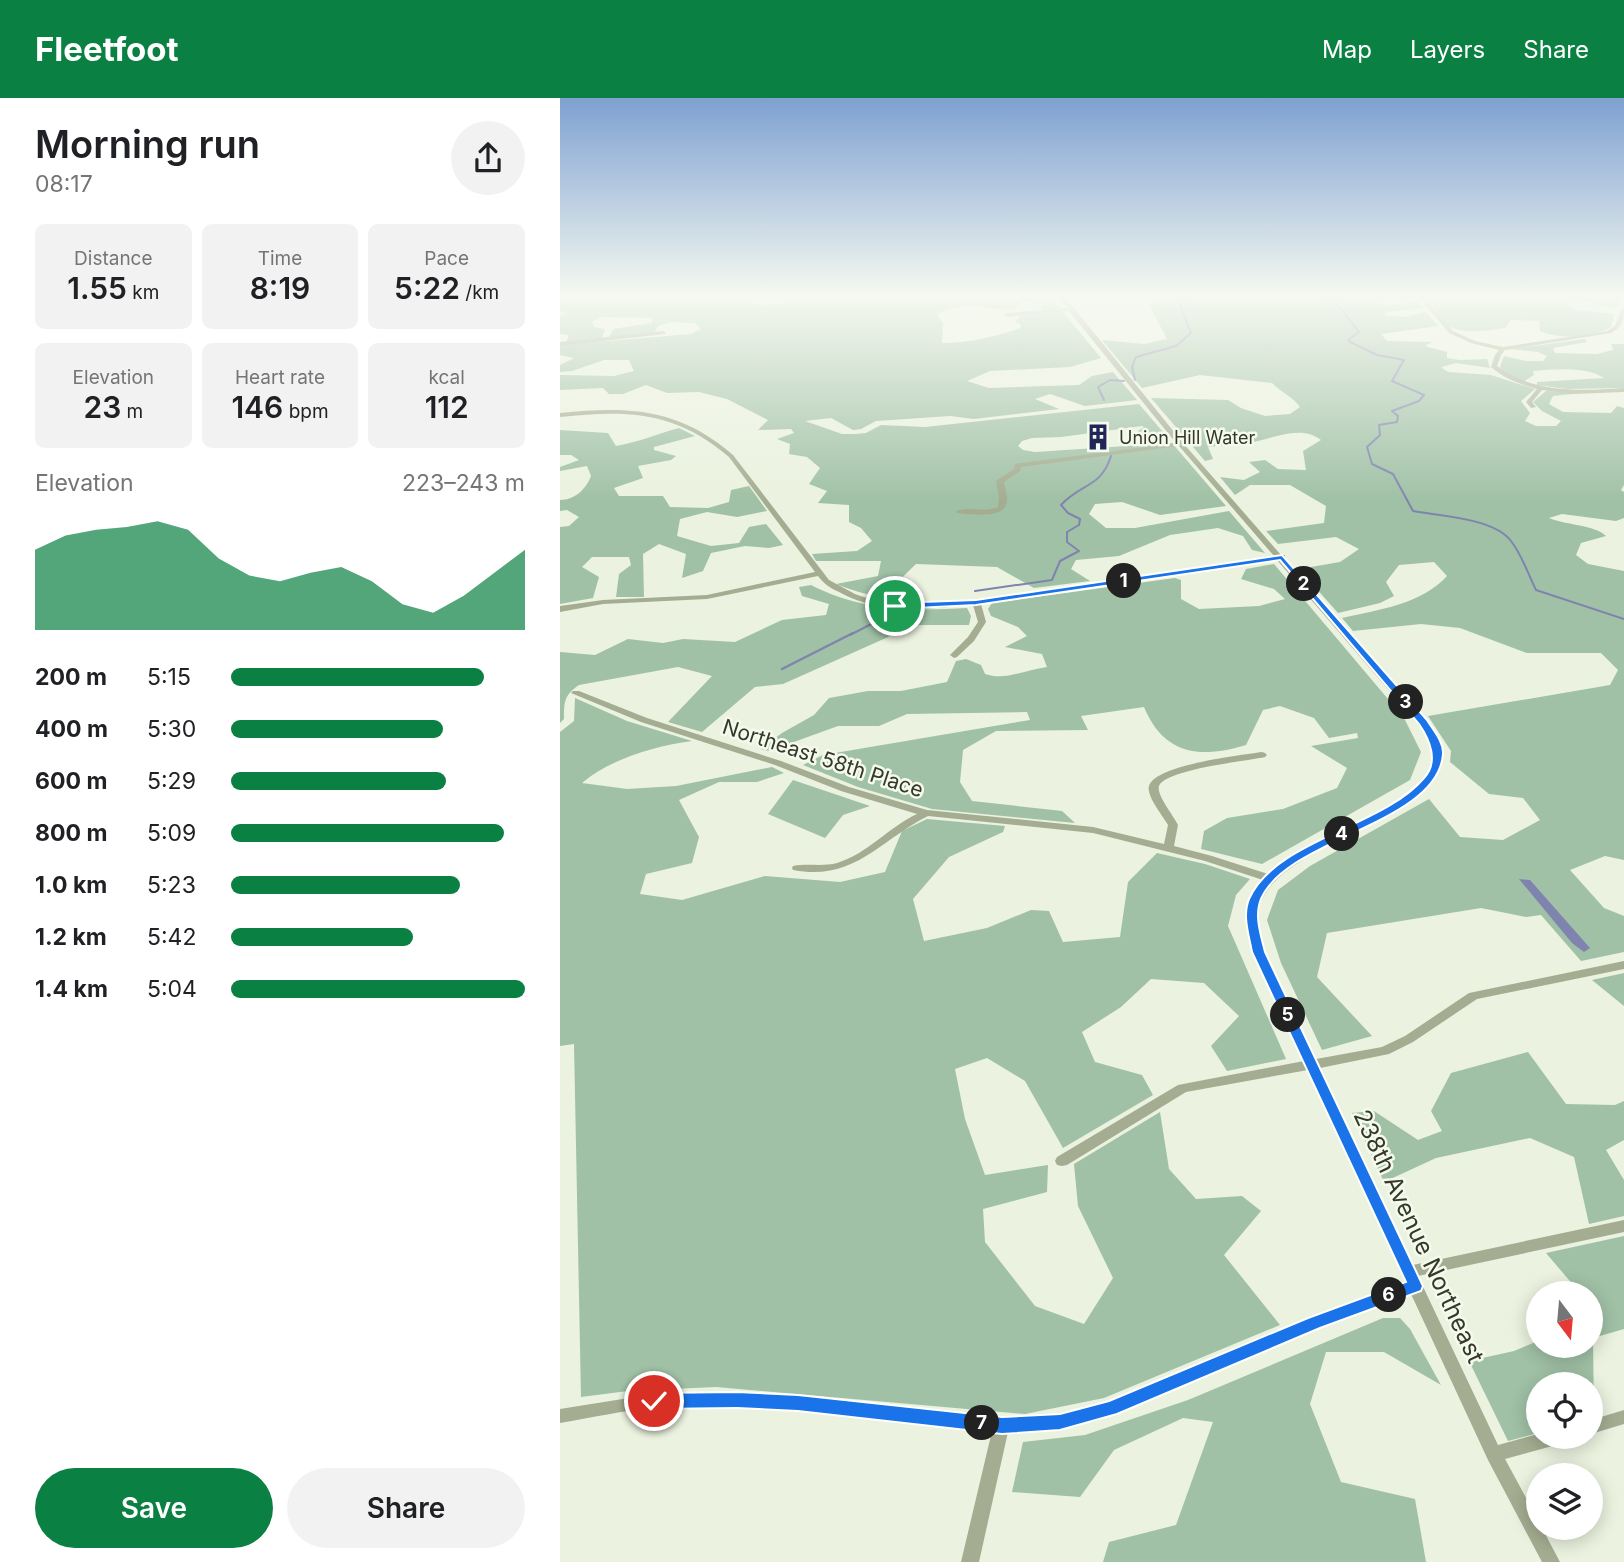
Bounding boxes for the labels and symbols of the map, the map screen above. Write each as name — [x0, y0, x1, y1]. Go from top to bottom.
building icon: Union Hill Water — [1083, 422, 1113, 452]
place label: Union Hill Water — [1119, 427, 1256, 448]
pin: 1 — [1106, 564, 1142, 598]
pin: 2 — [1286, 566, 1322, 602]
pin — [865, 576, 925, 636]
pin: 3 — [1388, 684, 1424, 720]
street label: Northeast 58th Place — [719, 714, 927, 802]
pin: 4 — [1324, 816, 1360, 852]
pin: 5 — [1270, 998, 1306, 1032]
street label: 238th Avenue Northeast — [1347, 1105, 1491, 1367]
pin: 6 — [1372, 1278, 1406, 1312]
north arrow — [1526, 1281, 1603, 1358]
pin — [624, 1371, 684, 1431]
pin: 7 — [964, 1406, 1000, 1440]

